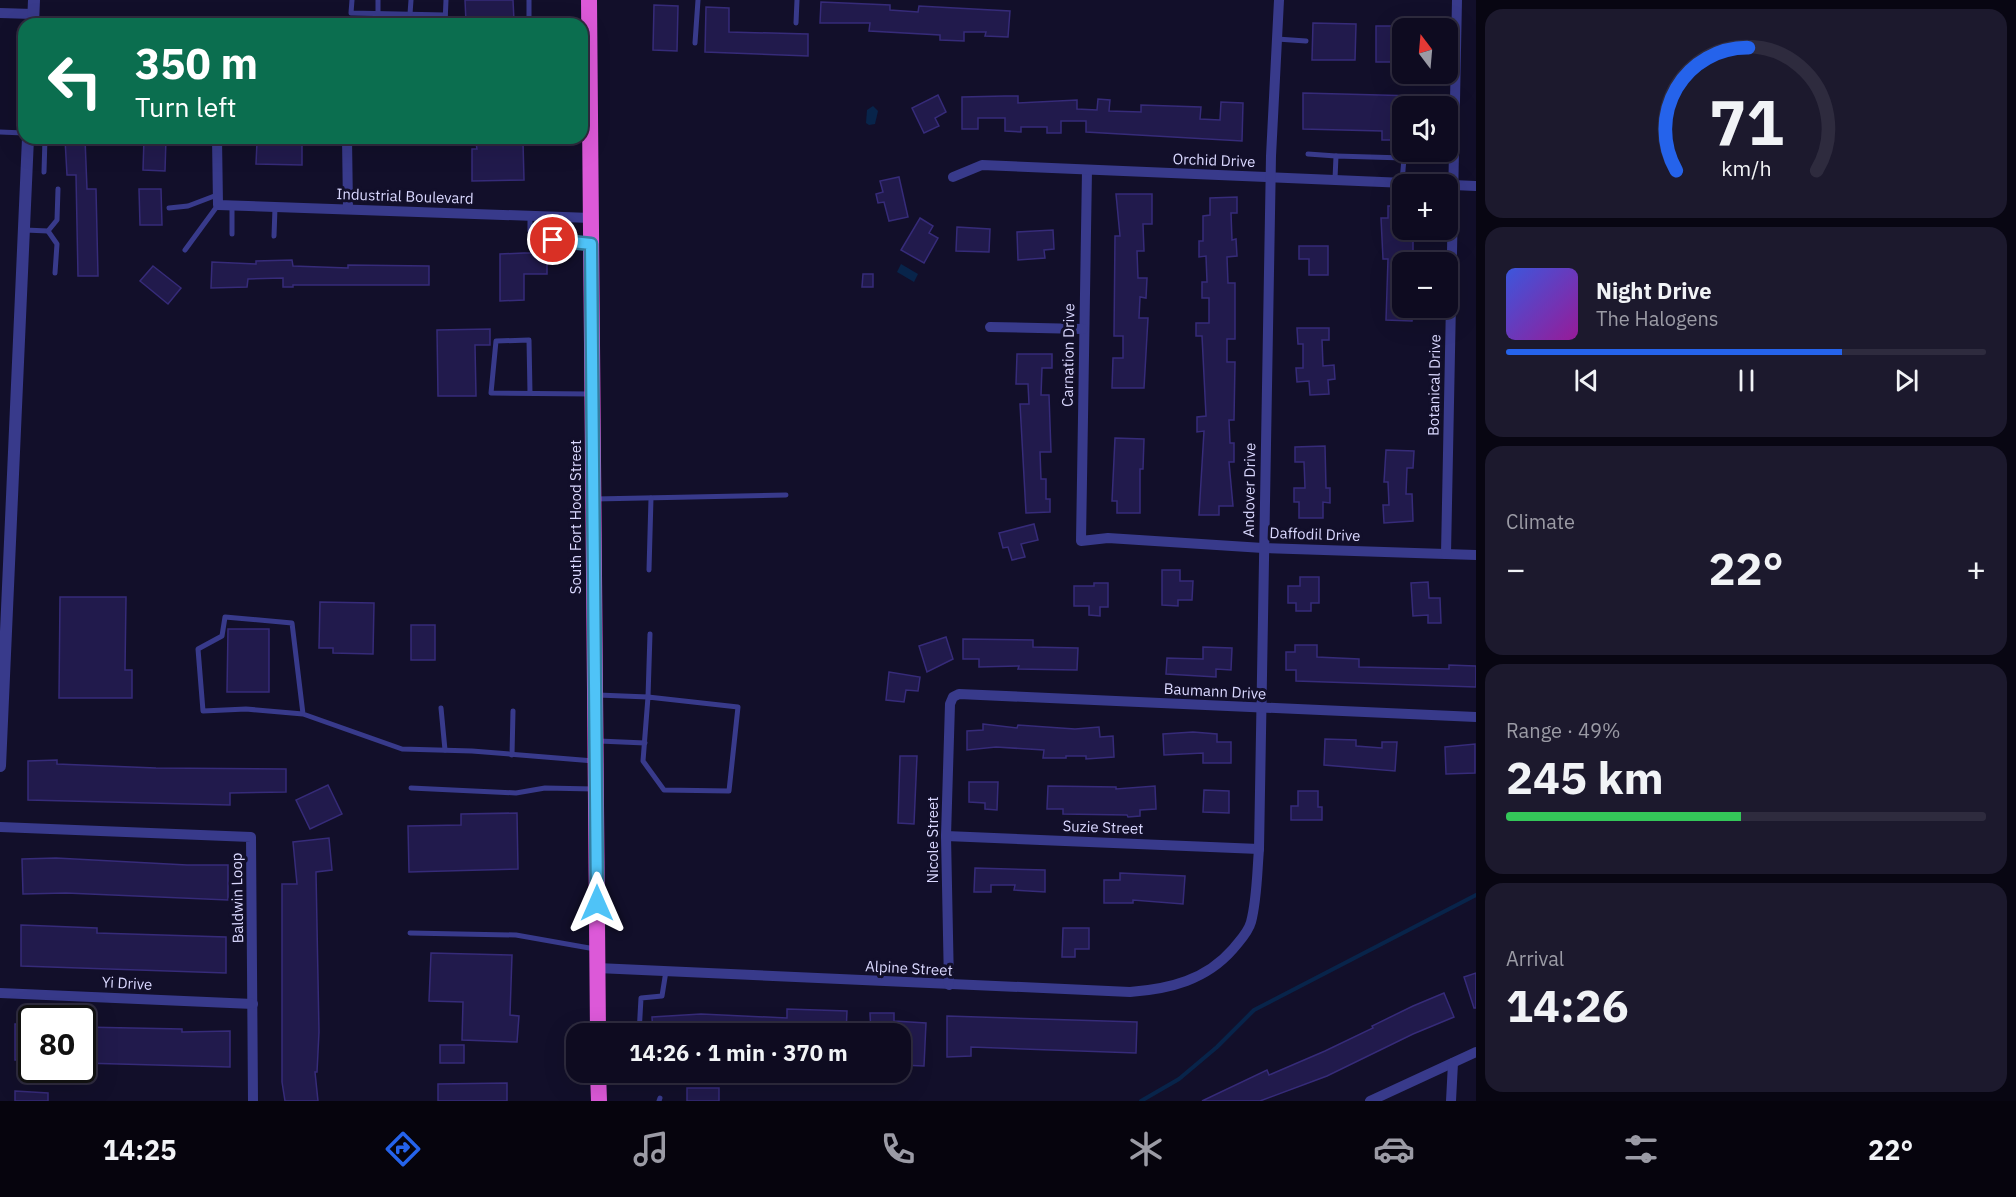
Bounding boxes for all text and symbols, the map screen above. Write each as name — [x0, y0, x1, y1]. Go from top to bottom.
north arrow — [1392, 18, 1458, 84]
map controls — [1392, 18, 1458, 318]
text: 350 m — [135, 36, 258, 91]
icon: left — [36, 42, 114, 120]
text: 71 — [1709, 81, 1783, 162]
text: Turn left — [135, 89, 236, 124]
button: sound — [1392, 96, 1458, 162]
street label: Orchid Drive — [1172, 149, 1256, 171]
text: km/h — [1721, 154, 1771, 182]
button: + — [1392, 174, 1458, 240]
street label: Industrial Boulevard — [336, 184, 474, 208]
pin — [527, 214, 578, 265]
icon: arrive — [536, 223, 569, 256]
button: − — [1392, 252, 1458, 318]
text: Night Drive — [1596, 276, 1712, 305]
street label: Carnation Drive — [1058, 303, 1078, 407]
text: The Halogens — [1596, 305, 1718, 332]
street label: Botanical Drive — [1424, 334, 1444, 436]
icon: previous — [1570, 364, 1603, 397]
icon: pause — [1730, 364, 1763, 397]
icon: next — [1890, 364, 1923, 397]
street label: South Fort Hood Street — [566, 440, 585, 594]
street label: Andover Drive — [1239, 443, 1259, 537]
text: Climate — [1506, 508, 1575, 535]
street label: Daffodil Drive — [1269, 523, 1361, 545]
text: 22° — [1708, 539, 1784, 597]
text: − — [1506, 547, 1526, 590]
text: + — [1966, 547, 1986, 590]
street label: Baumann Drive — [1163, 679, 1267, 703]
text: Range · 49% — [1506, 717, 1621, 744]
text: 245 km — [1506, 748, 1664, 806]
street label: Nicole Street — [923, 796, 942, 884]
street label: Suzie Street — [1062, 816, 1144, 838]
street label: Baldwin Loop — [227, 852, 247, 944]
position arrow — [565, 871, 629, 935]
text: Arrival — [1506, 945, 1564, 972]
street label: Alpine Street — [865, 956, 953, 980]
street label: Yi Drive — [101, 972, 153, 994]
text: 14:26 — [1506, 976, 1629, 1034]
speed limit sign: 80 — [18, 1005, 96, 1083]
text: 14:26 · 1 min · 370 m — [629, 1038, 848, 1067]
icon: directions — [382, 1128, 424, 1170]
icon: music — [630, 1128, 672, 1170]
icon: phone — [877, 1128, 919, 1170]
icon: climate — [1125, 1128, 1167, 1170]
icon: car — [1373, 1128, 1415, 1170]
icon: filters — [1620, 1128, 1662, 1170]
text: 14:25 — [103, 1132, 177, 1167]
text: 22° — [1868, 1132, 1913, 1167]

